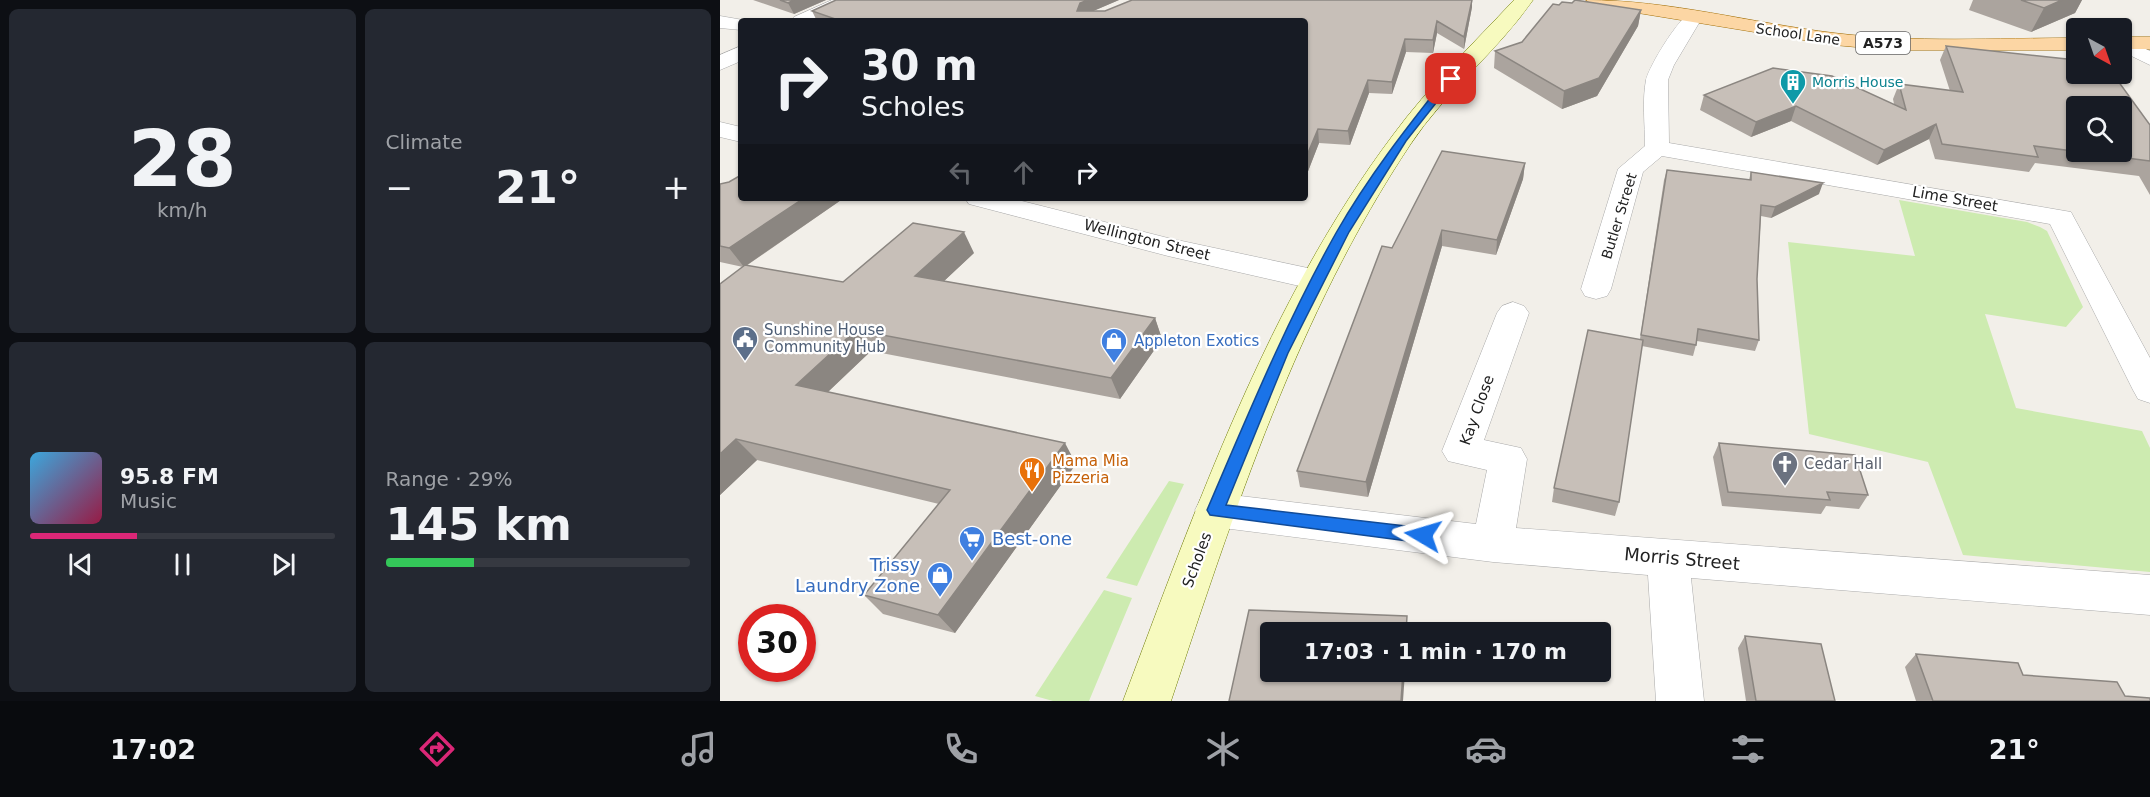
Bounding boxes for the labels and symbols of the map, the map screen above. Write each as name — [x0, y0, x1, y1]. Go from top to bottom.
north arrow — [2066, 18, 2132, 84]
street label: School Lane — [1755, 20, 1841, 48]
road number: A573 — [1856, 32, 1910, 54]
pin — [1425, 53, 1476, 104]
building icon: Morris House — [1778, 67, 1808, 105]
place label: Morris House — [1812, 74, 1903, 90]
street label: Butler Street — [1598, 171, 1640, 261]
street label: Lime Street — [1911, 183, 1999, 215]
street label: Wellington Street — [1082, 216, 1212, 264]
place label: Sunshine House Community Hub — [764, 321, 886, 356]
public building icon: Sunshine House Community Hub — [730, 324, 760, 362]
shop icon: Appleton Exotics — [1099, 326, 1129, 364]
place label: Appleton Exotics — [1134, 332, 1259, 350]
street label: Kay Close — [1456, 372, 1498, 448]
church icon: Cedar Hall — [1770, 449, 1800, 487]
place label: Mama Mia Pizzeria — [1052, 452, 1129, 487]
restaurant icon: Mama Mia Pizzeria — [1017, 455, 1047, 493]
place label: Cedar Hall — [1804, 455, 1882, 473]
position arrow — [1391, 503, 1455, 567]
supermarket icon: Best-one — [957, 524, 987, 562]
place label: Best-one — [992, 528, 1072, 549]
street label: Scholes — [1179, 530, 1215, 590]
street label: Morris Street — [1623, 543, 1741, 574]
place label: Trissy Laundry Zone — [795, 554, 920, 596]
shop icon: Trissy Laundry Zone — [925, 560, 955, 598]
speed limit sign: 30 — [738, 604, 816, 682]

